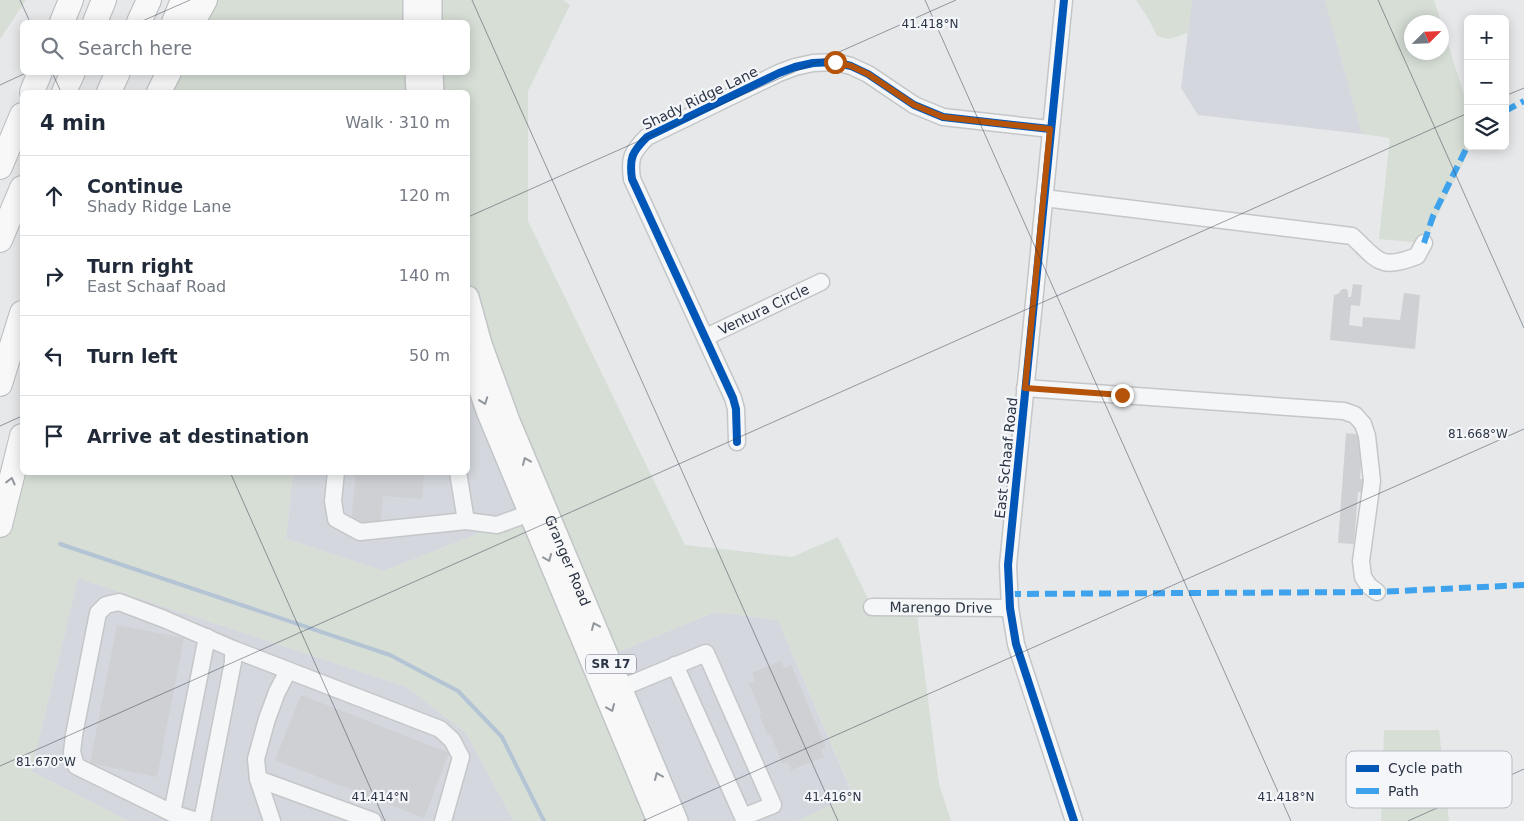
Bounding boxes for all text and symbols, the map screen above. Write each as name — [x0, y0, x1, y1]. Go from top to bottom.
north arrow — [1404, 15, 1449, 60]
map controls — [1464, 15, 1509, 150]
button: + — [1464, 15, 1509, 60]
text: 41.418°N — [902, 17, 958, 31]
search box — [20, 20, 470, 75]
icon: search — [38, 34, 66, 62]
text: Search here — [78, 37, 192, 59]
route start — [824, 51, 847, 74]
button: − — [1464, 60, 1509, 105]
street label: Shady Ridge Lane — [640, 63, 760, 133]
button: layers — [1464, 105, 1509, 150]
text: 4 min — [40, 111, 106, 135]
text: Walk · 310 m — [345, 113, 450, 132]
text: Continue — [87, 175, 183, 197]
icon: ahead — [40, 182, 68, 210]
text: 120 m — [399, 186, 450, 205]
text: Shady Ridge Lane — [87, 197, 231, 216]
text: Turn right — [87, 255, 193, 277]
icon: right — [40, 262, 68, 290]
text: 140 m — [399, 266, 450, 285]
text: East Schaaf Road — [87, 277, 226, 296]
street label: Ventura Circle — [716, 281, 812, 338]
icon: left — [40, 342, 68, 370]
text: Turn left — [87, 345, 178, 367]
text: 50 m — [409, 346, 450, 365]
route end — [1111, 384, 1134, 407]
one-way arrow — [478, 397, 488, 405]
street label: East Schaaf Road — [992, 397, 1020, 519]
icon: arrive — [40, 422, 68, 450]
text: Arrive at destination — [87, 425, 309, 447]
text: 81.668°W — [1448, 427, 1508, 441]
one-way arrow — [522, 457, 532, 466]
one-way arrow — [5, 476, 16, 485]
street label: Granger Road — [541, 513, 594, 608]
one-way arrow — [542, 553, 553, 562]
street label: Marengo Drive — [889, 599, 993, 616]
one-way arrow — [591, 622, 602, 631]
road number: SR 17 — [586, 654, 636, 674]
one-way arrow — [604, 703, 615, 712]
legend — [1346, 751, 1512, 808]
text: 81.670°W — [16, 755, 76, 769]
text: Cycle path — [1388, 760, 1463, 776]
one-way arrow — [654, 772, 665, 781]
text: Path — [1388, 783, 1419, 799]
text: 41.414°N — [352, 790, 408, 804]
text: 41.416°N — [805, 790, 861, 804]
text: 41.418°N — [1258, 790, 1314, 804]

